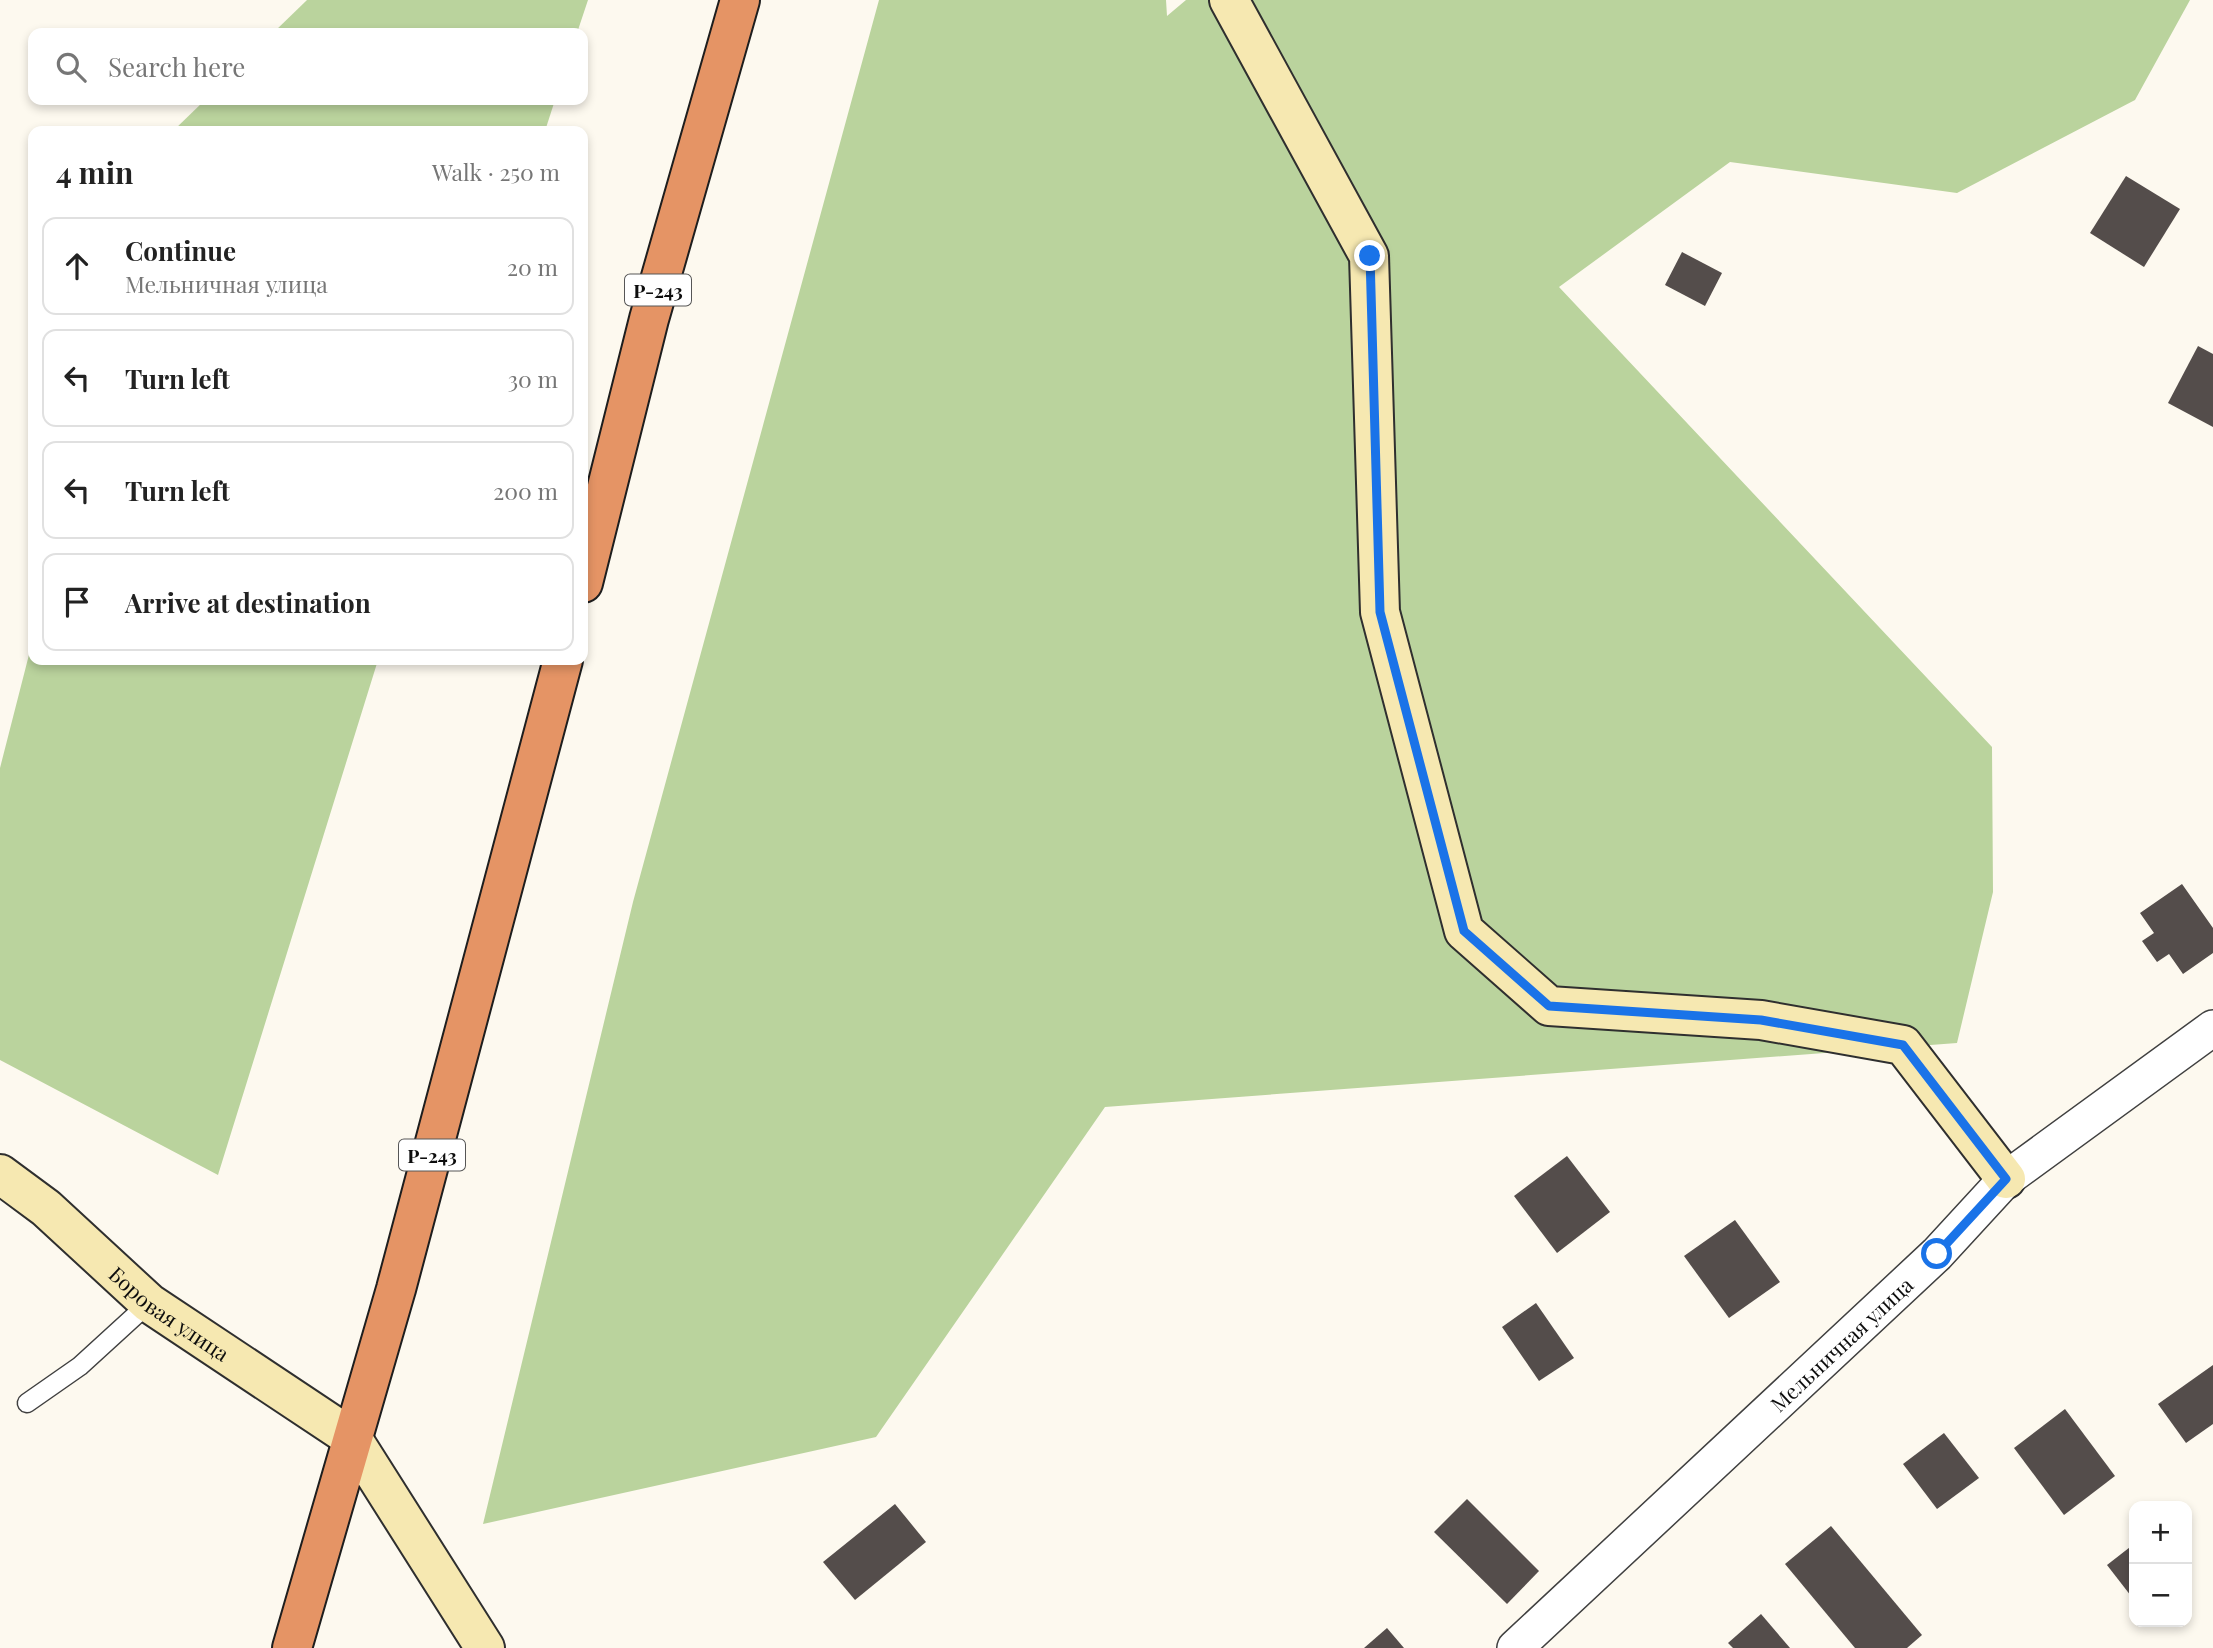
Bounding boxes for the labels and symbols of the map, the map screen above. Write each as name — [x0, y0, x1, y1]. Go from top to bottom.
route end — [1354, 240, 1385, 271]
road number: Р-243 — [625, 274, 691, 306]
road number: Р-243 — [399, 1140, 465, 1170]
route start — [1921, 1238, 1952, 1269]
street label: Боровая улица — [104, 1260, 236, 1367]
street label: Мельничная улица — [1764, 1270, 1919, 1417]

